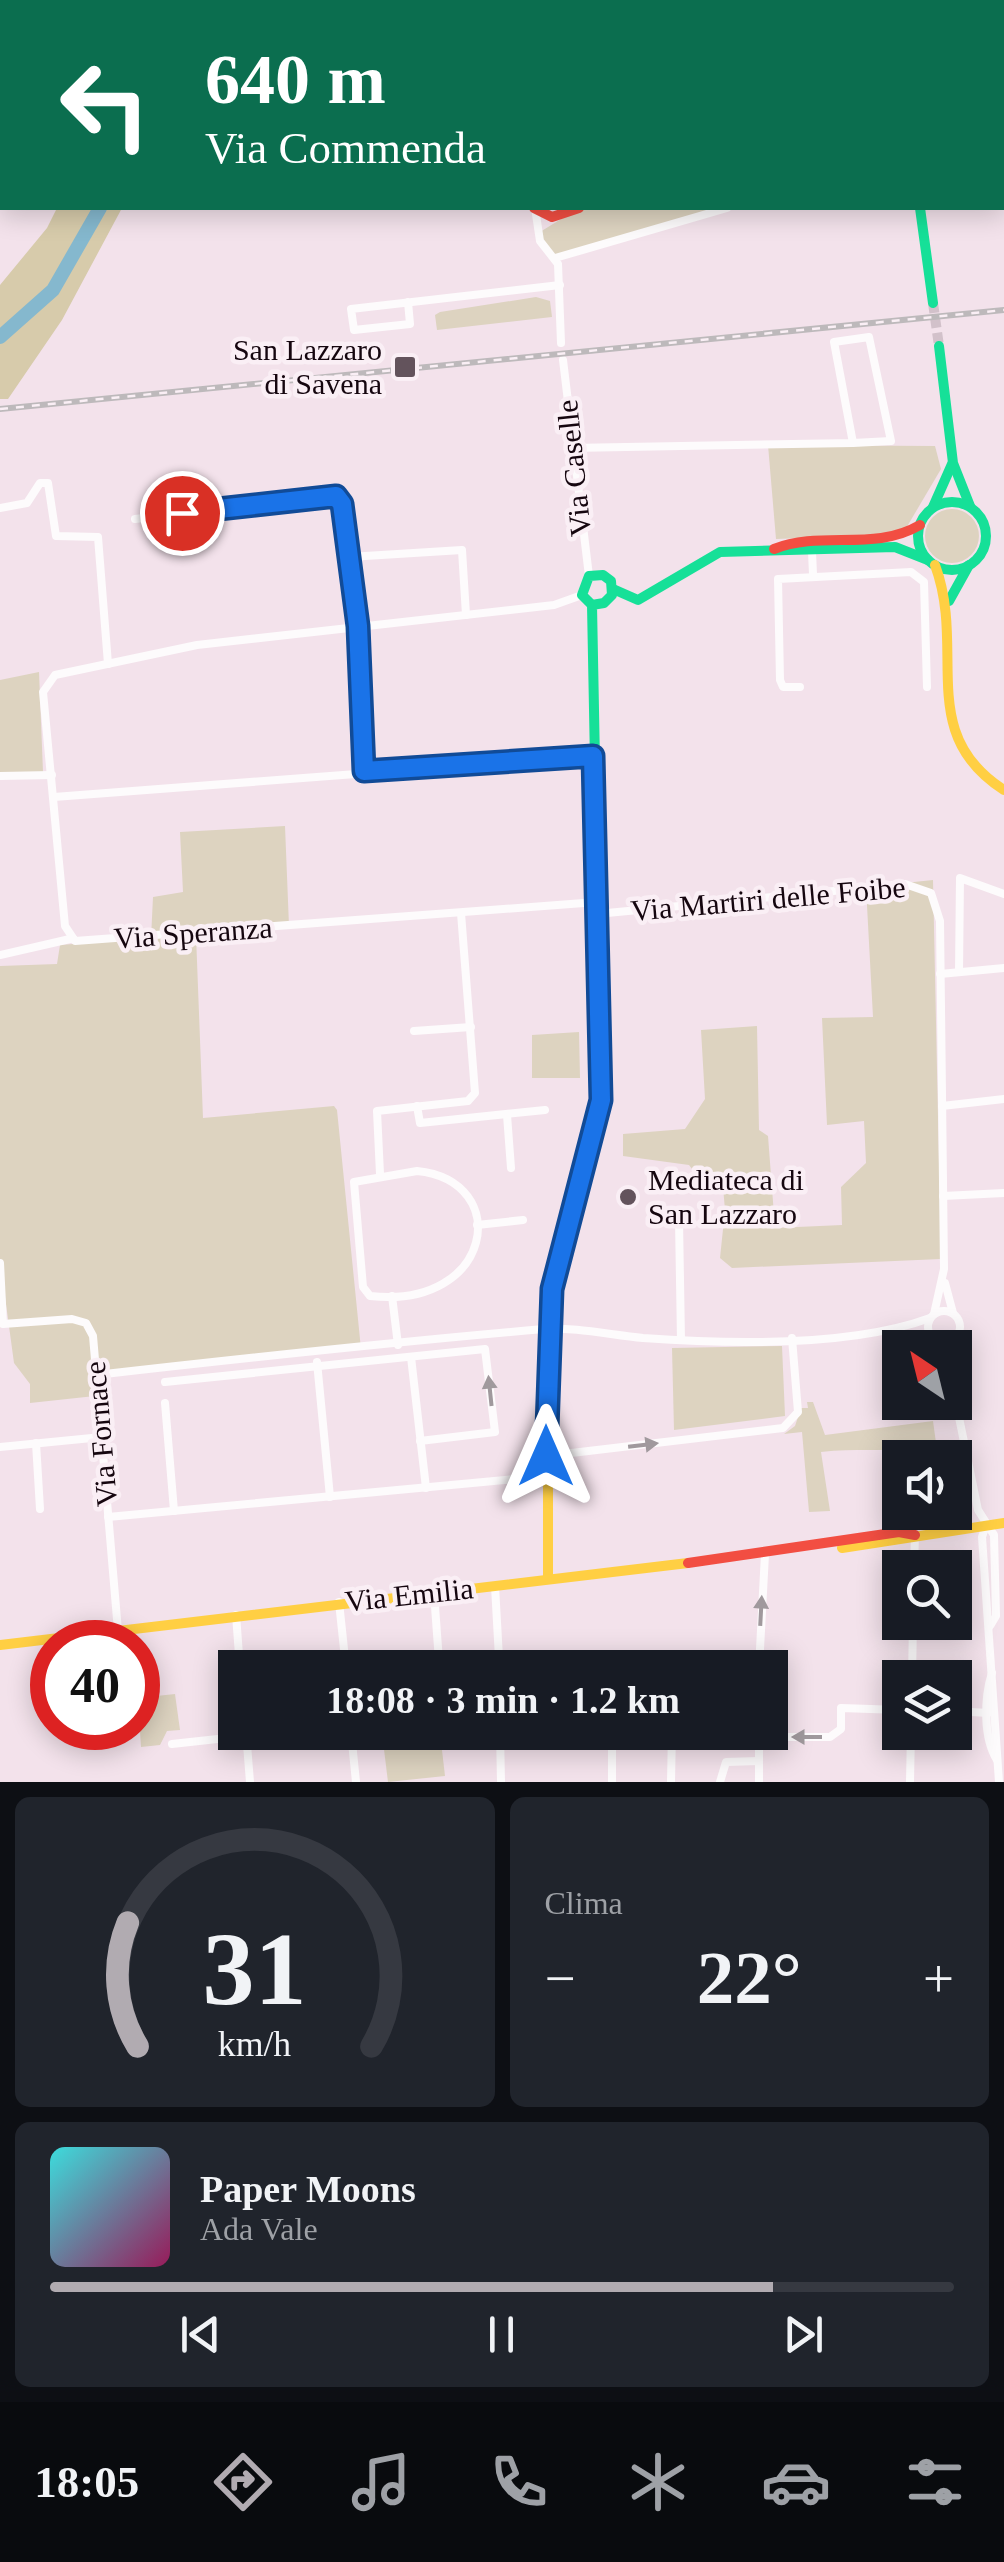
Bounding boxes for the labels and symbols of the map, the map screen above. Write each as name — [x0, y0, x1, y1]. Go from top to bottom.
place label: San Lazzaro di Savena — [233, 333, 382, 400]
marker: San Lazzaro di Savena — [392, 354, 418, 380]
street label: Via Caselle — [550, 398, 597, 538]
pin — [140, 471, 225, 556]
street label: Via Martiri delle Foibe — [629, 870, 907, 927]
street label: Via Speranza — [113, 910, 273, 955]
place label: Mediateca di San Lazzaro — [648, 1163, 804, 1230]
marker: Mediateca di San Lazzaro — [617, 1186, 639, 1208]
north arrow — [882, 1330, 972, 1420]
street label: Via Fornace — [78, 1360, 123, 1508]
one-way arrow — [482, 1374, 498, 1406]
position arrow — [494, 1404, 598, 1508]
one-way arrow — [628, 1437, 660, 1453]
street label: Via Emilia — [343, 1571, 475, 1618]
one-way arrow — [753, 1594, 769, 1626]
speed limit sign: 40 — [30, 1620, 160, 1750]
one-way arrow — [790, 1729, 822, 1745]

